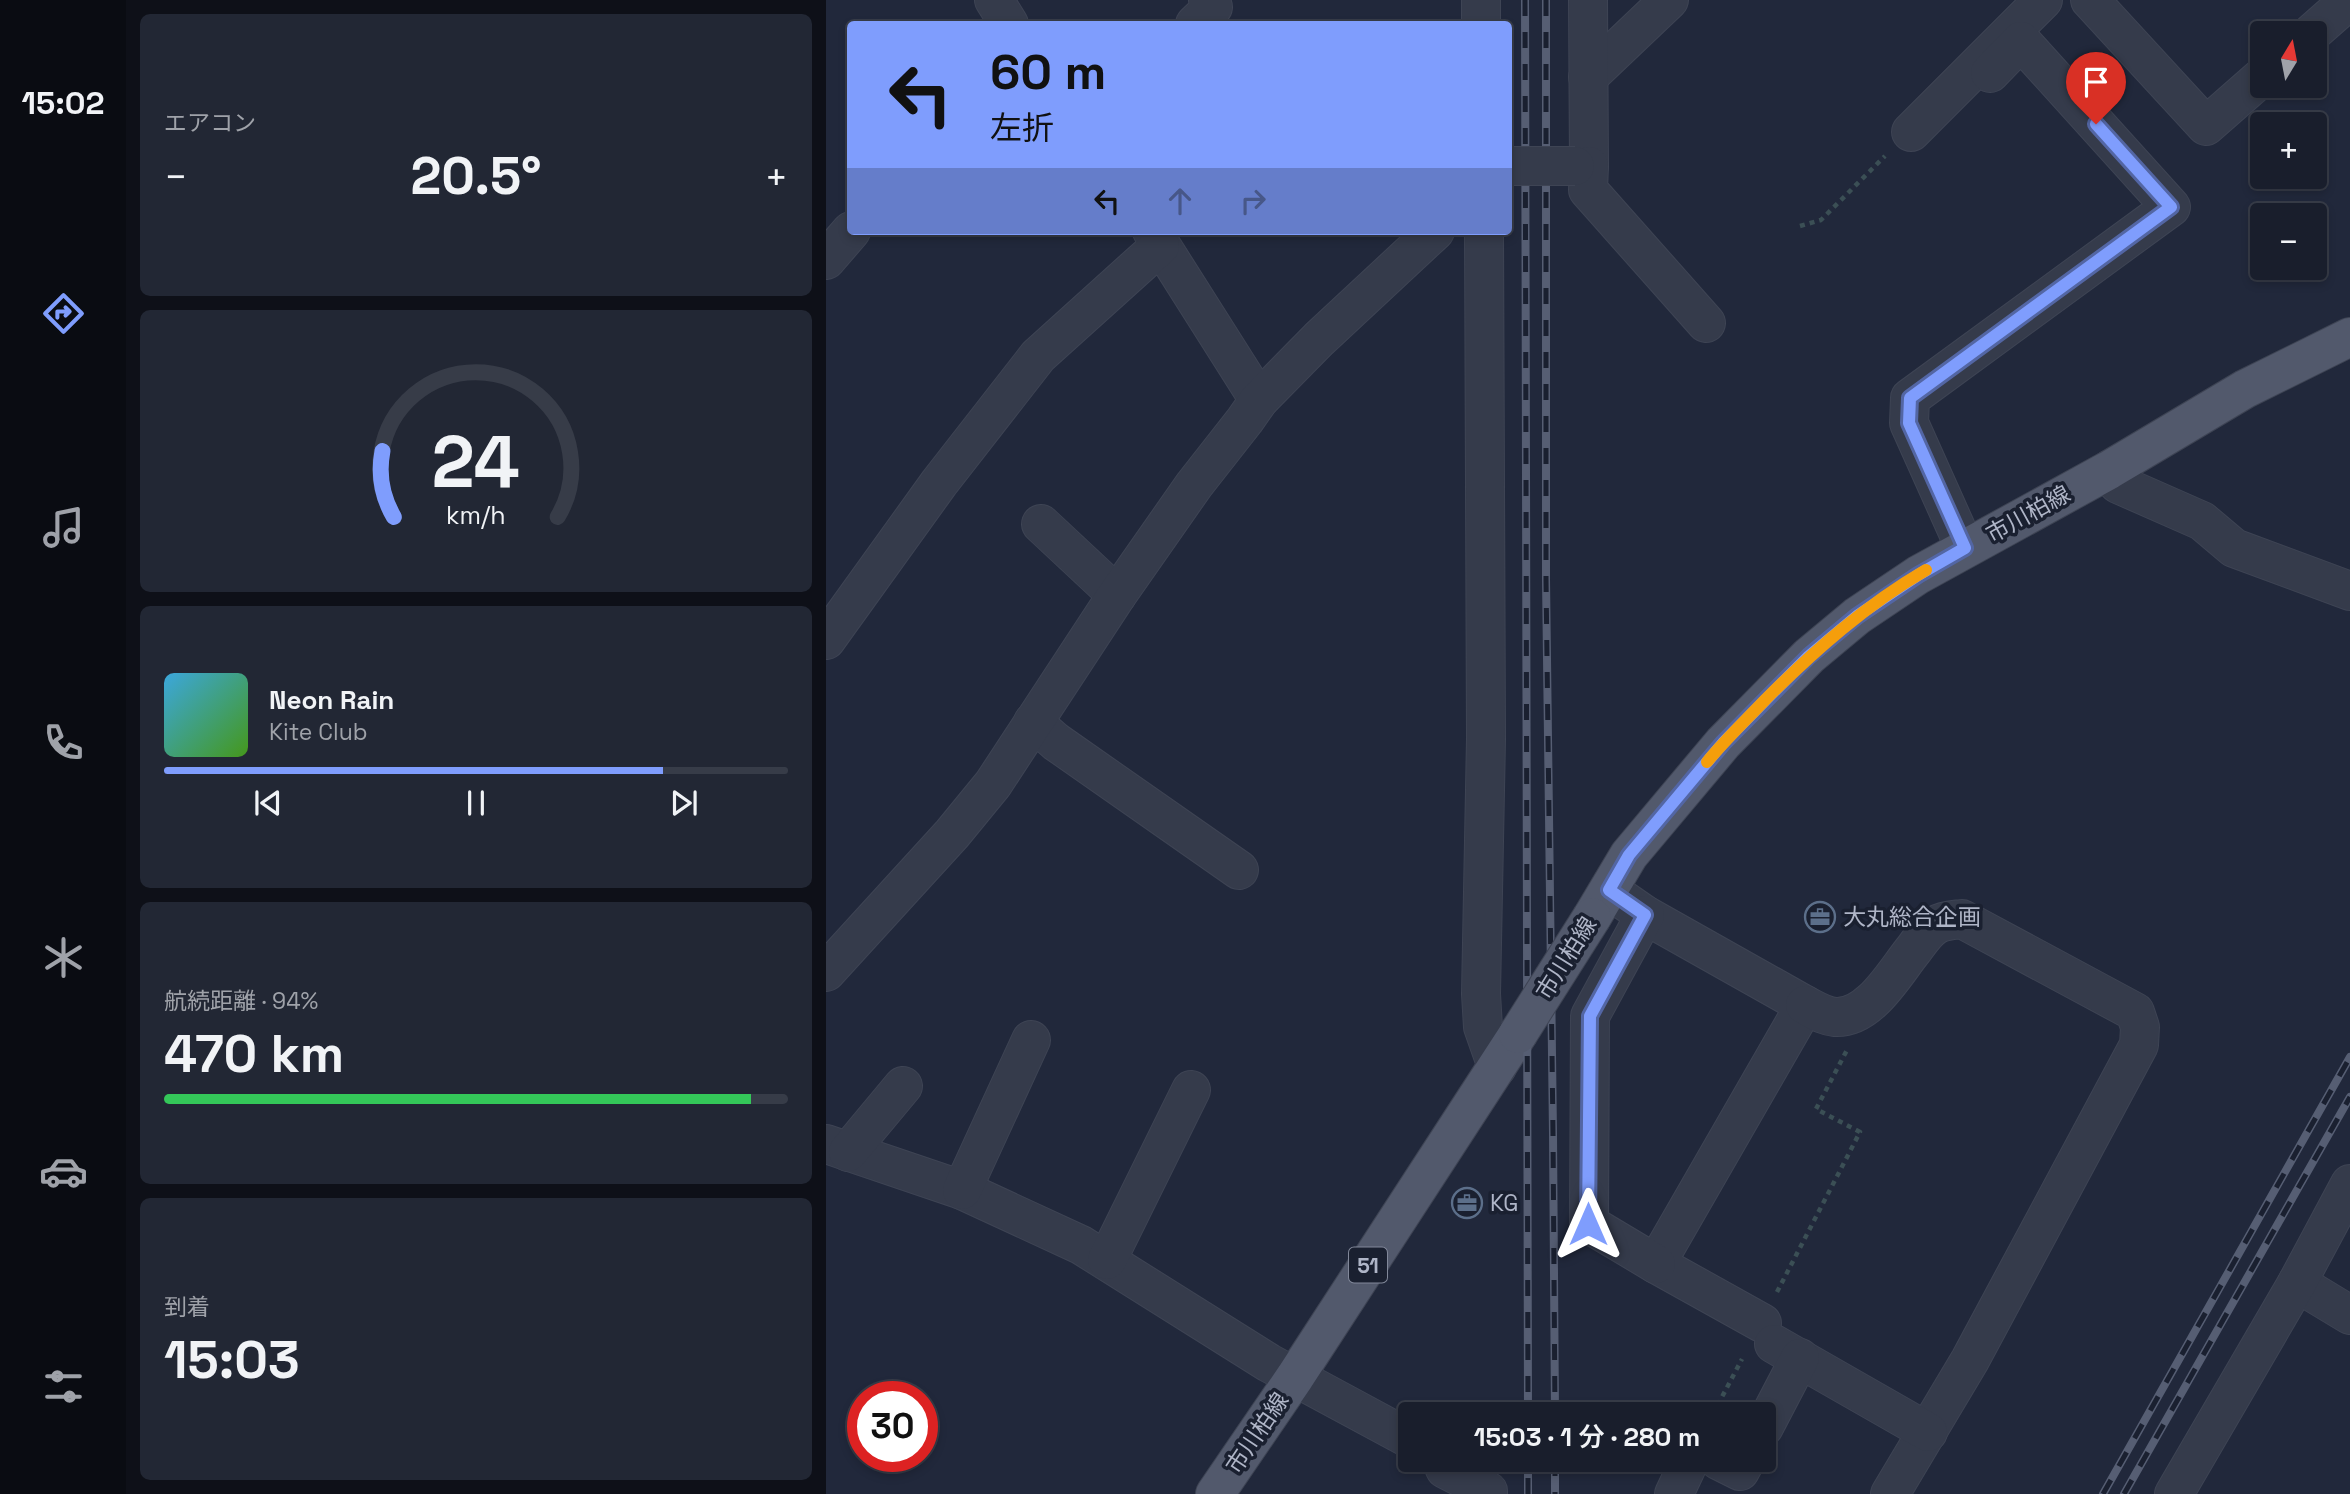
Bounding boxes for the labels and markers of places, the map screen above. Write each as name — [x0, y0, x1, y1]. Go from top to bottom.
pin — [2066, 52, 2126, 124]
office icon: 大丸総合企画 — [1803, 900, 1837, 934]
place label: 大丸総合企画 — [1843, 902, 1981, 932]
office icon: KG — [1450, 1186, 1484, 1220]
place label: KG — [1490, 1188, 1519, 1218]

